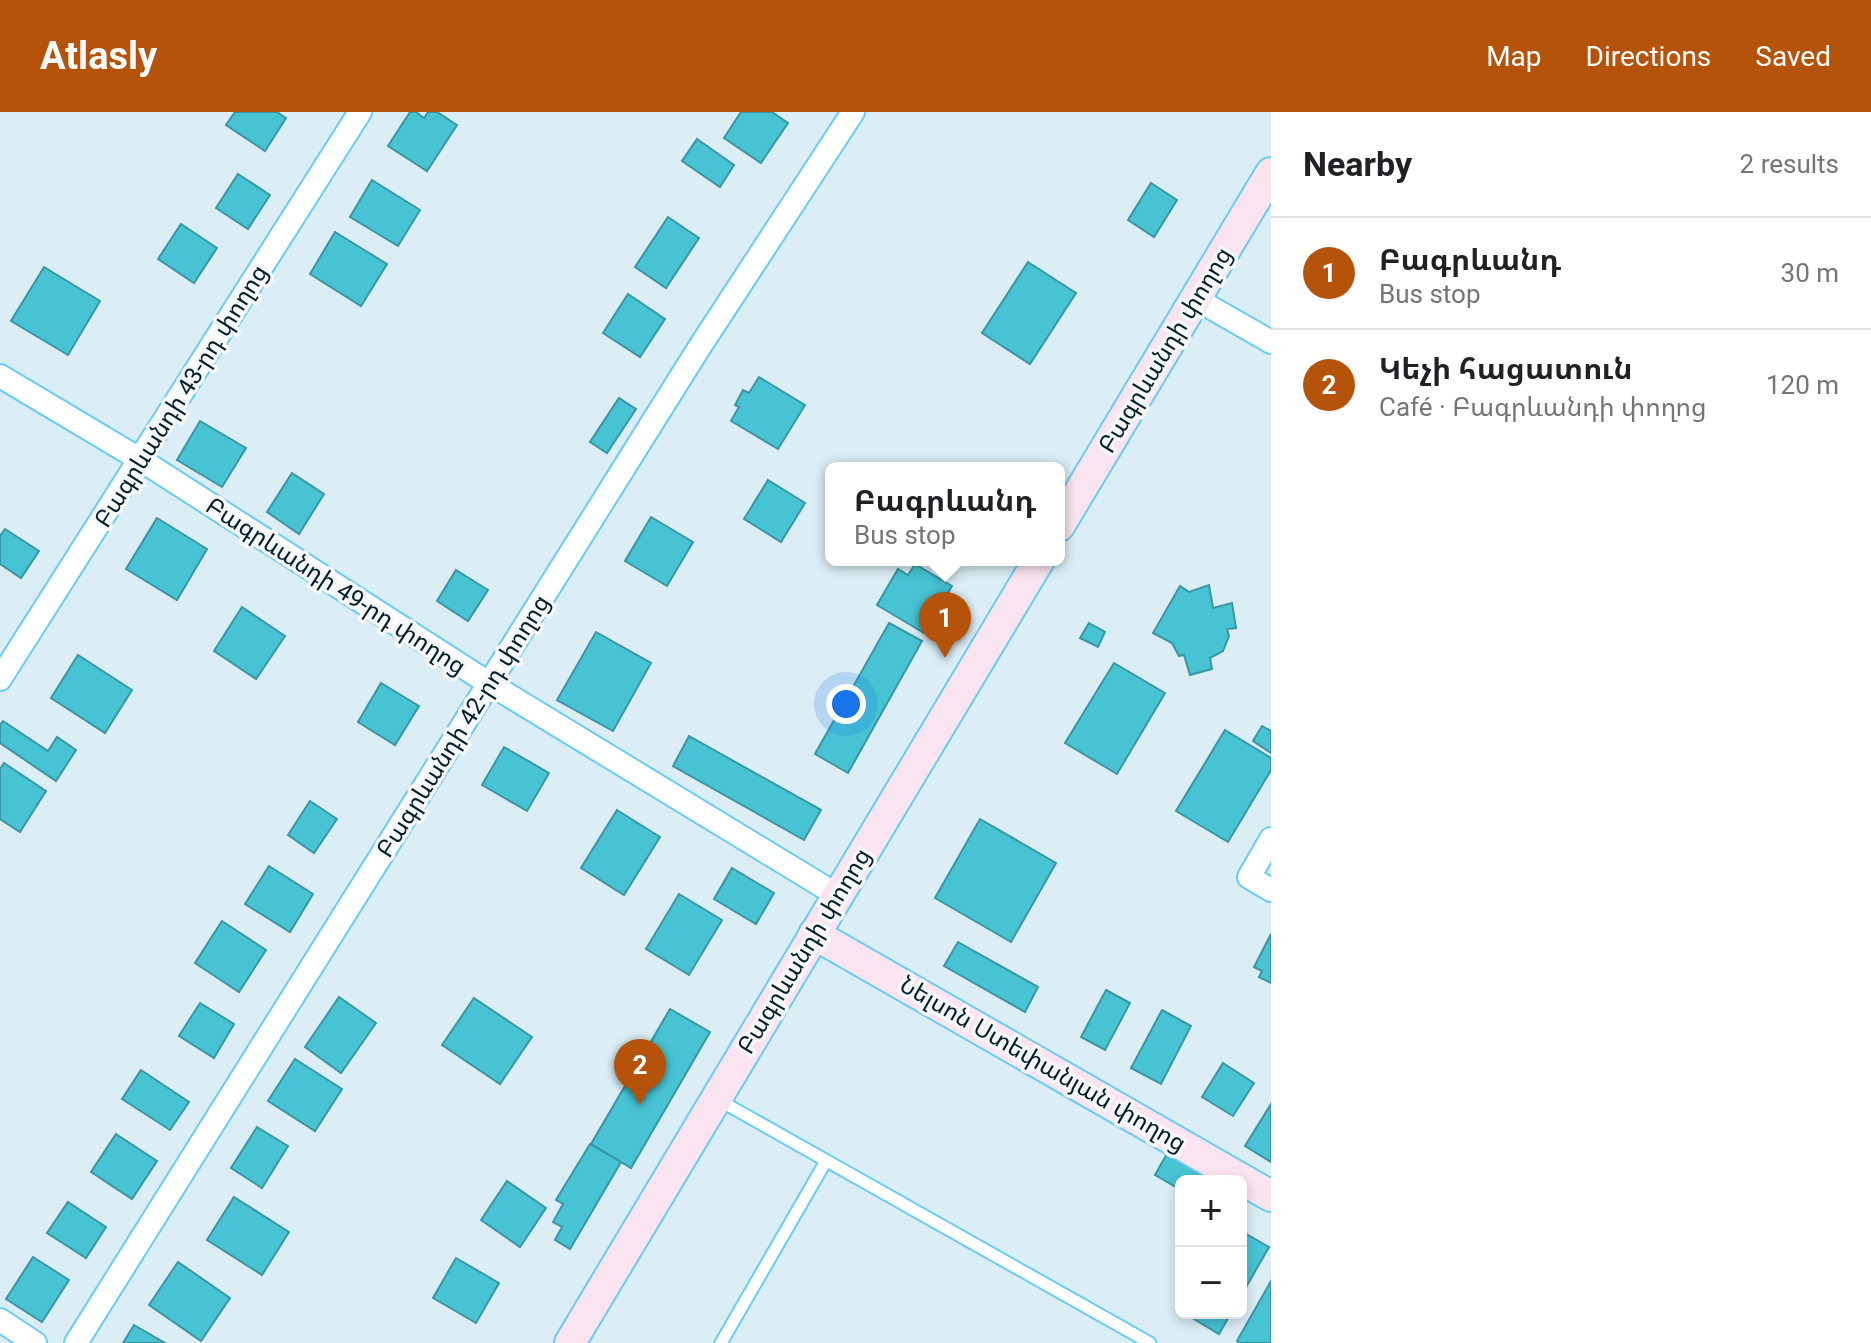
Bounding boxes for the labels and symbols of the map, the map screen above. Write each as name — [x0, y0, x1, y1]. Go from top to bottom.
street label: Բագրևանդի փողոց — [1093, 242, 1237, 458]
street label: Բագրևանդի 43-րդ փողոց — [89, 260, 273, 532]
street label: Բագրևանդի 49-րդ փողոց — [201, 491, 471, 681]
street label: Բագրևանդի 42-րդ փողոց — [371, 590, 555, 862]
pin: 1 — [919, 592, 971, 658]
your location — [826, 684, 866, 724]
street label: Բագրևանդի փողոց — [732, 843, 876, 1059]
street label: Նելսոն Ստեփանյան փողոց — [895, 970, 1191, 1158]
pin: 2 — [614, 1039, 666, 1105]

